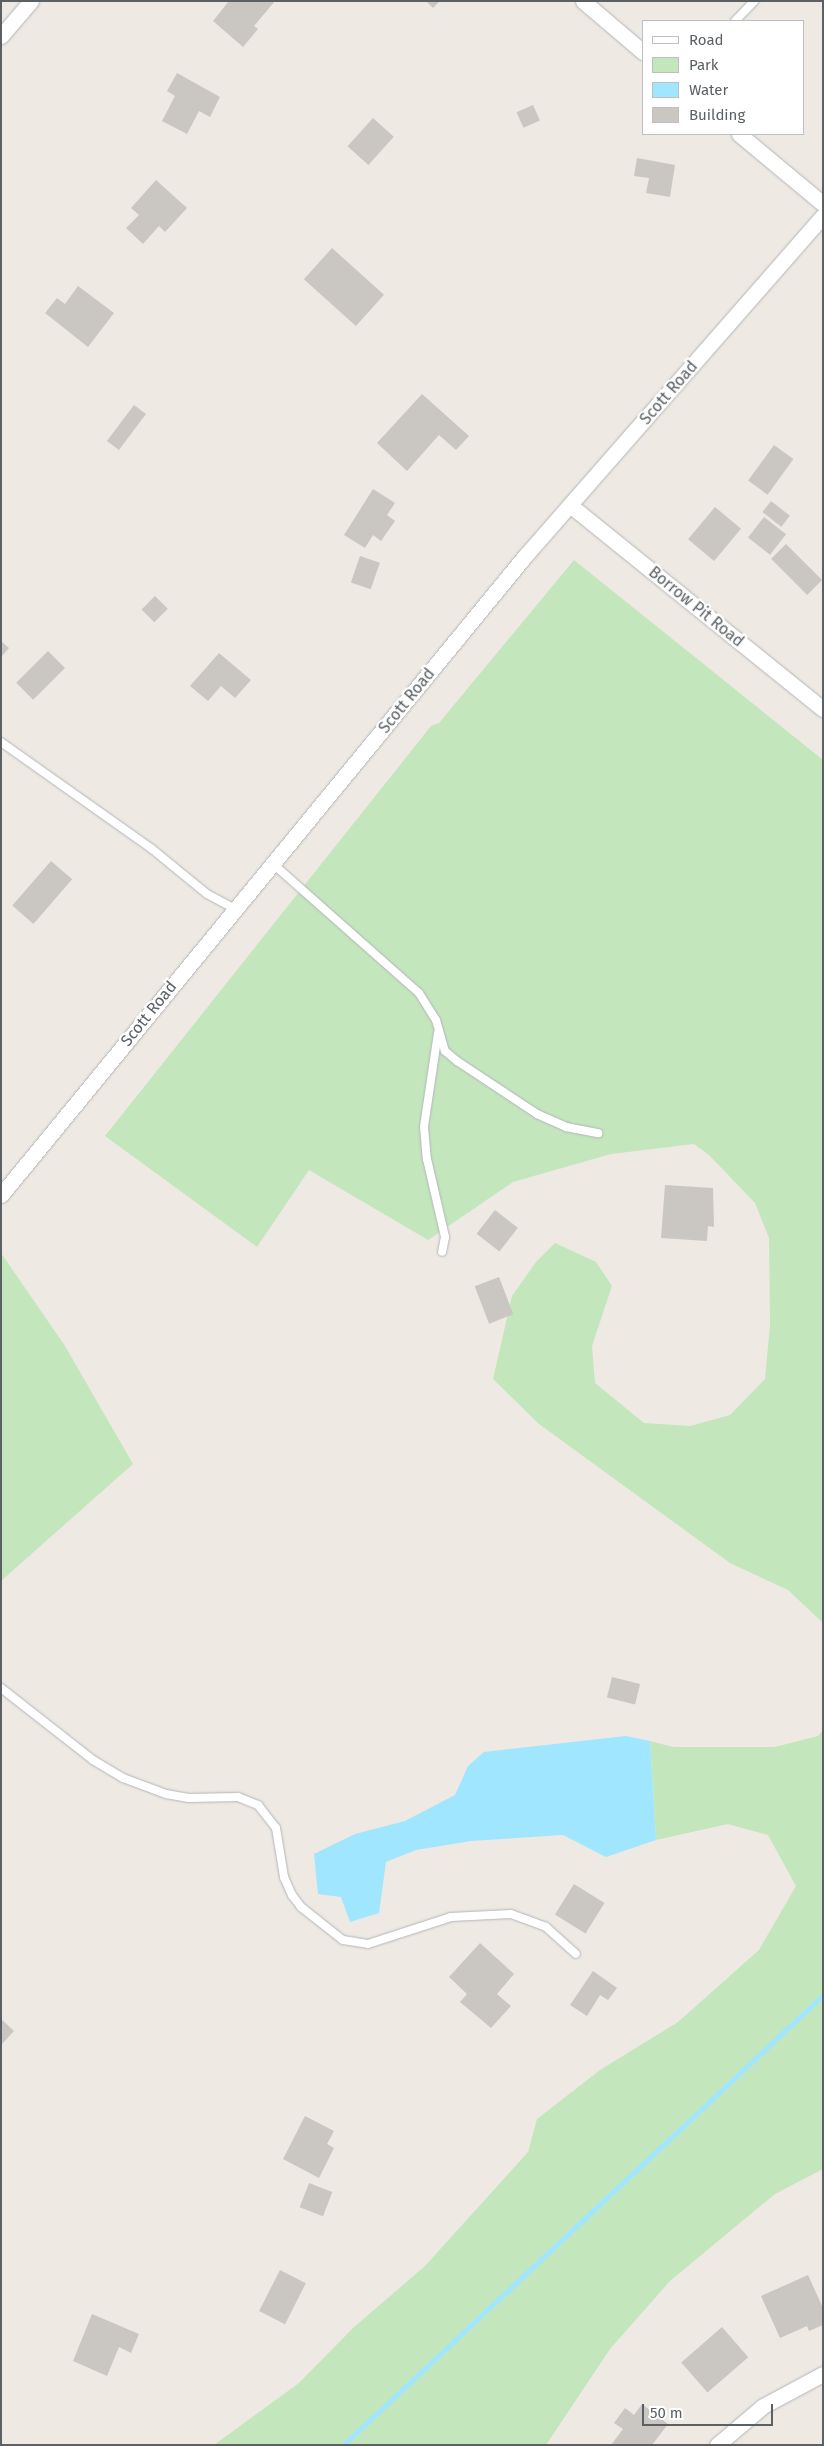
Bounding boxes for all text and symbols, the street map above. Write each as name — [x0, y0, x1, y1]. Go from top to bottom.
legend — [642, 20, 804, 135]
text: Road — [689, 31, 724, 49]
text: Park — [689, 56, 719, 74]
text: Water — [689, 81, 728, 99]
text: Building — [689, 106, 745, 124]
street label: Scott Road — [636, 357, 702, 429]
street label: Borrow Pit Road — [645, 563, 747, 651]
street label: Scott Road — [375, 665, 439, 737]
street label: Scott Road — [117, 978, 181, 1050]
scale bar — [644, 2394, 775, 2426]
text: 50 m — [650, 2404, 683, 2422]

